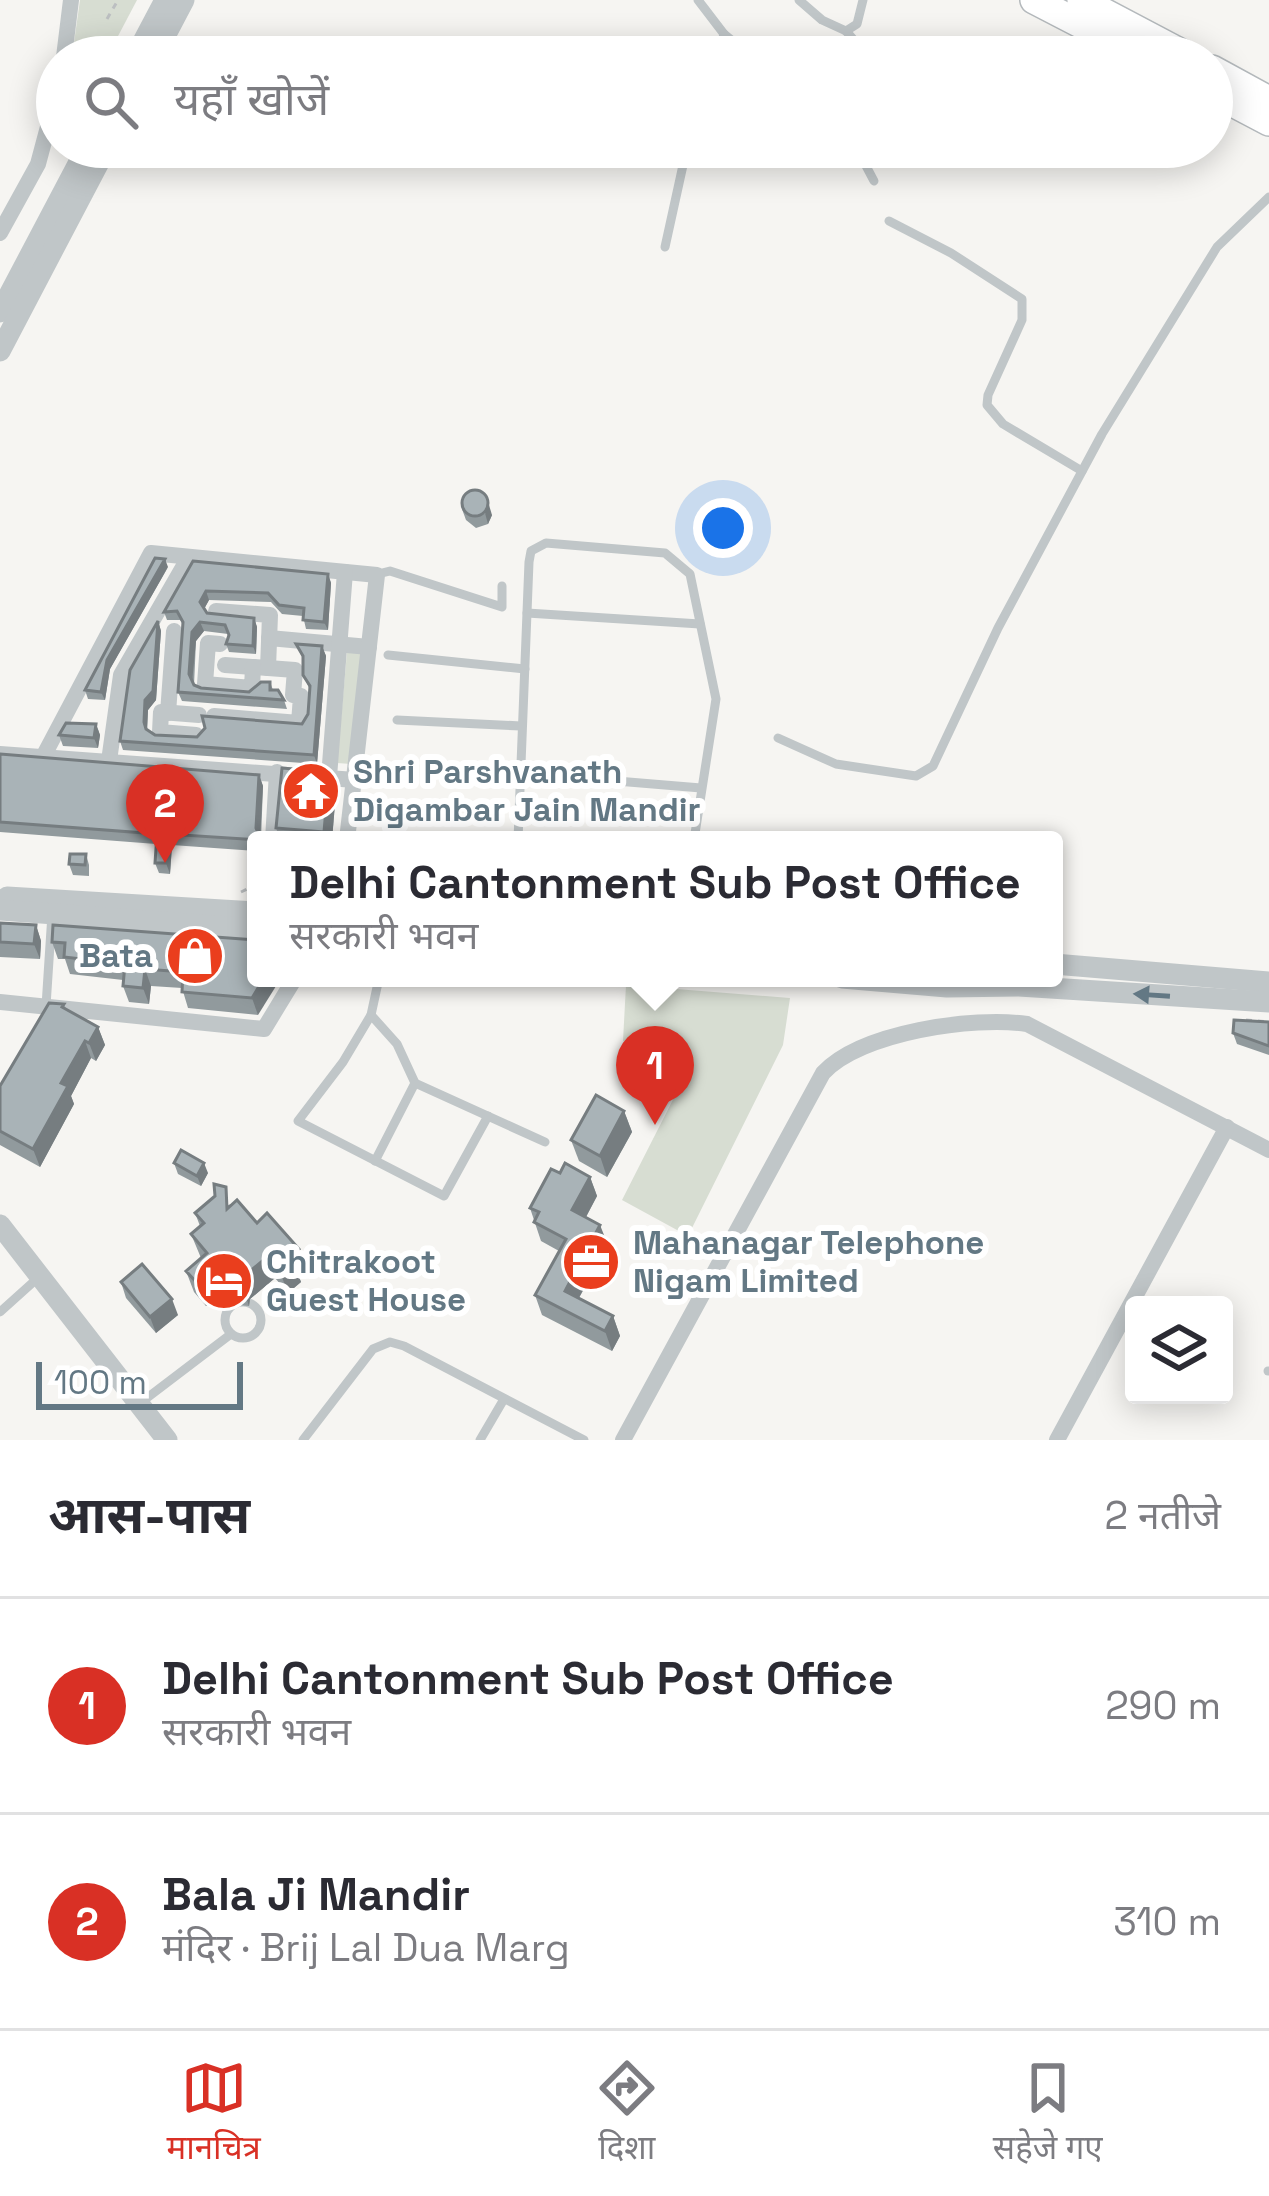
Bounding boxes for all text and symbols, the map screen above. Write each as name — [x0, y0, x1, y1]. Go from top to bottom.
search box — [36, 36, 1233, 168]
icon: search — [78, 69, 144, 135]
text: यहाँ खोजें — [174, 71, 329, 128]
your location — [693, 498, 753, 558]
place label: Shri Parshvanath Digambar Jain Mandir — [353, 751, 701, 831]
temple icon: Shri Parshvanath Digambar Jain Mandir — [280, 760, 342, 822]
pin: 2 — [126, 764, 204, 863]
popup — [247, 831, 1063, 987]
text: Delhi Cantonment Sub Post Office — [289, 854, 1021, 911]
text: सरकारी भवन — [289, 911, 478, 960]
shop icon: Bata — [164, 925, 226, 987]
place label: Bata — [79, 935, 153, 977]
one-way arrow — [1133, 985, 1170, 1004]
pin: 1 — [616, 1026, 694, 1125]
place label: Mahanagar Telephone Nigam Limited — [633, 1222, 984, 1302]
office icon: Mahanagar Telephone Nigam Limited — [560, 1231, 622, 1293]
place label: Chitrakoot Guest House — [266, 1241, 466, 1321]
hotel icon: Chitrakoot Guest House — [193, 1250, 255, 1312]
map controls — [1125, 1296, 1233, 1404]
button: layers — [1125, 1296, 1233, 1404]
scale bar — [36, 1356, 243, 1409]
text: 100 m — [54, 1362, 147, 1404]
text: आस-पास — [48, 1483, 250, 1548]
text: 2 नतीजे — [1105, 1491, 1221, 1540]
text: Delhi Cantonment Sub Post Office — [162, 1650, 894, 1707]
text: 1 — [78, 1681, 96, 1730]
text: 290 m — [1105, 1681, 1221, 1730]
text: सरकारी भवन — [162, 1707, 351, 1756]
text: Bala Ji Mandir — [162, 1866, 470, 1923]
text: 2 — [75, 1897, 99, 1946]
text: 310 m — [1113, 1897, 1221, 1946]
text: मंदिर · Brij Lal Dua Marg — [162, 1923, 570, 1972]
tab: मानचित्र — [167, 2055, 261, 2172]
tab: दिशा — [594, 2055, 660, 2172]
tab: सहेजे गए — [993, 2055, 1102, 2172]

